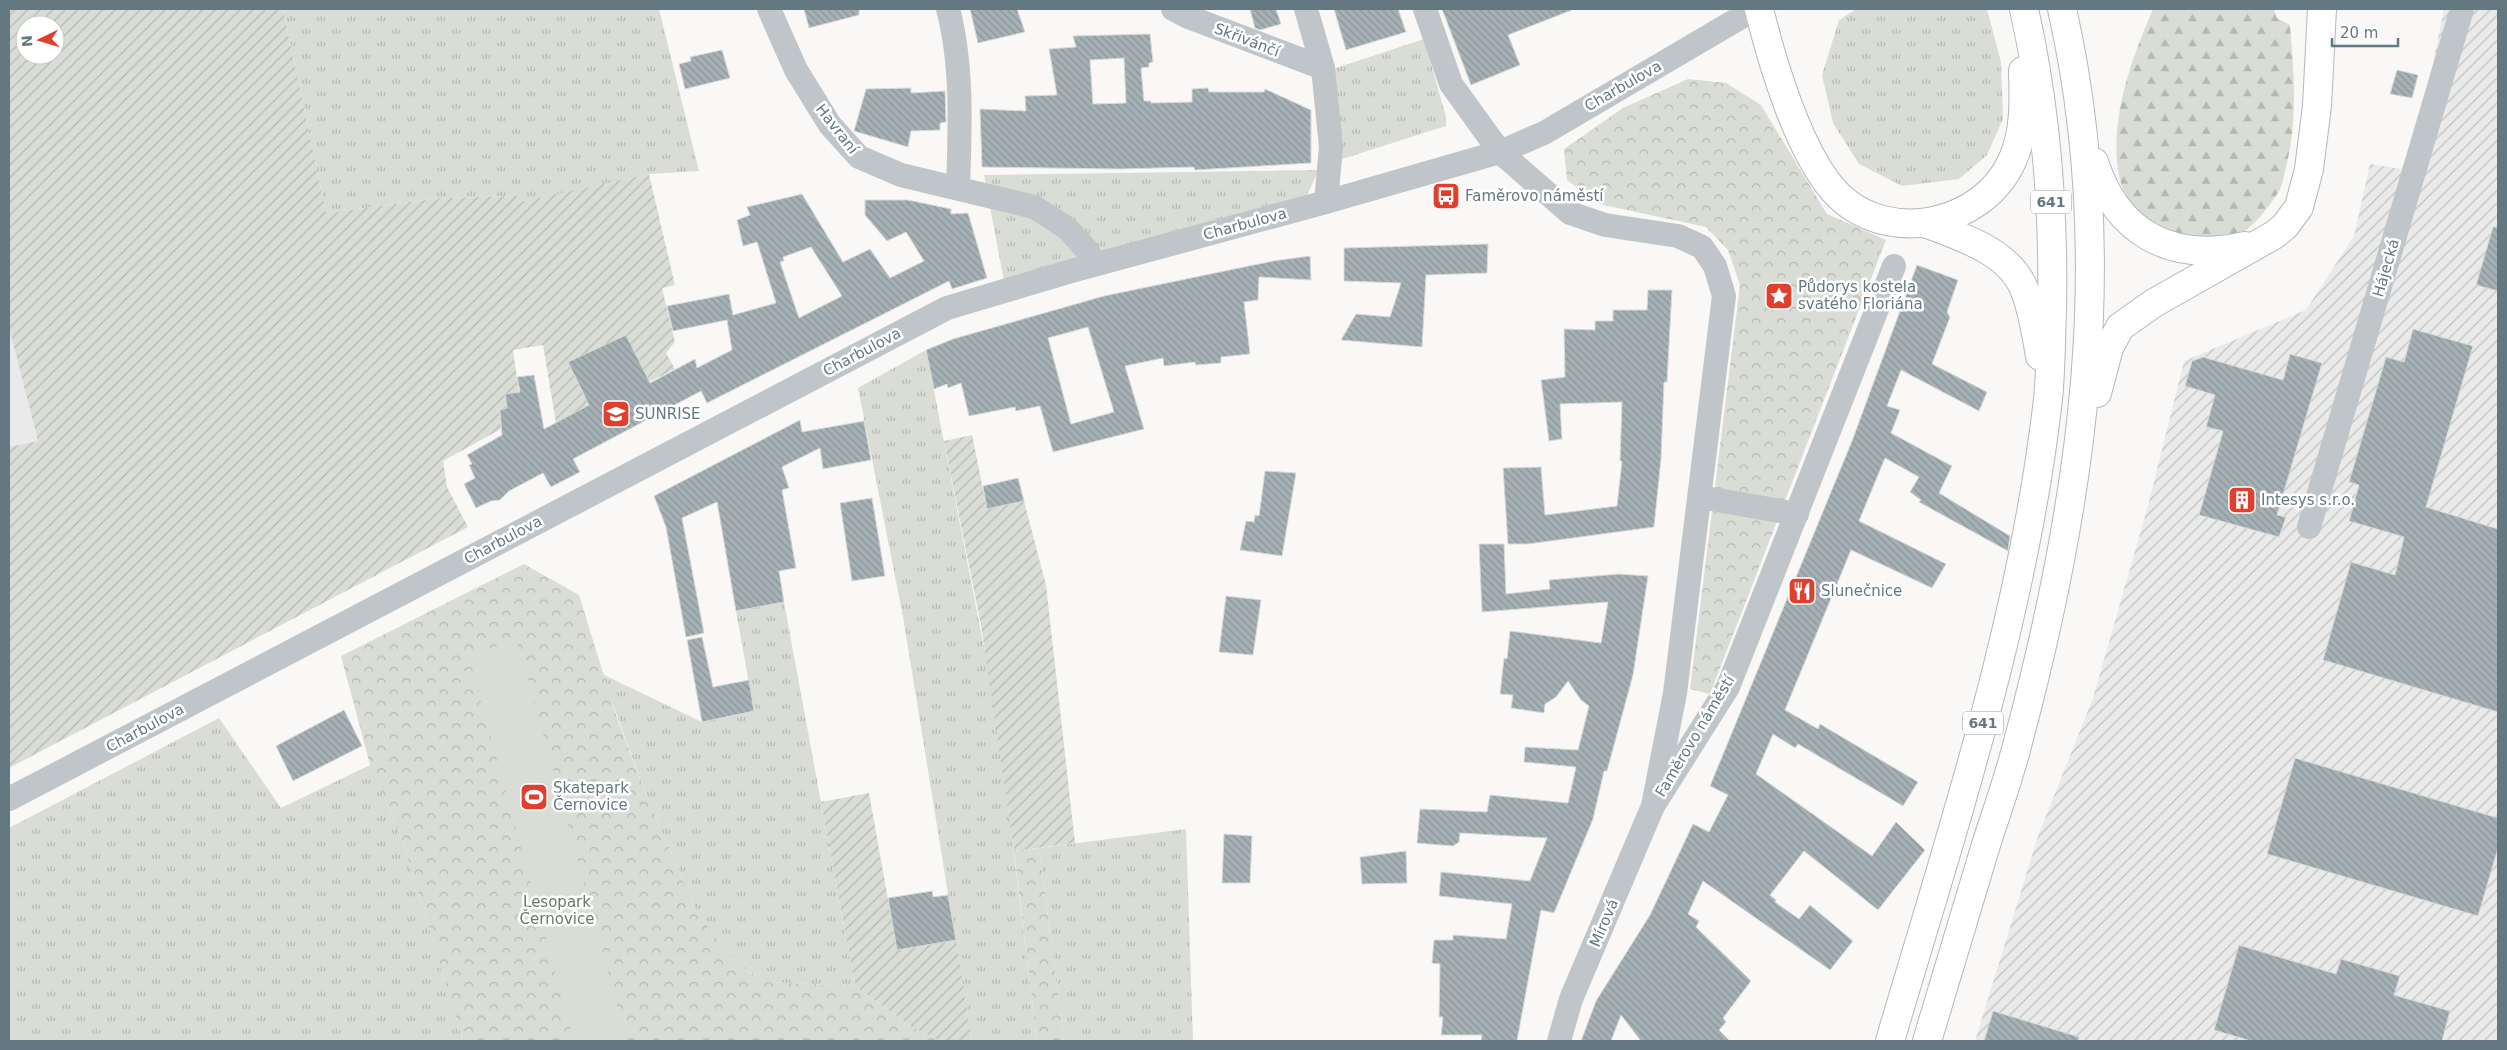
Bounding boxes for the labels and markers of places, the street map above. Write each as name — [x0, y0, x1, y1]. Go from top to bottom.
bus stop icon: Faměrovo náměstí — [1431, 181, 1461, 211]
place label: Faměrovo náměstí — [1465, 187, 1604, 205]
place label: Půdorys kostela svatého Floriána — [1798, 278, 1923, 313]
place icon: Půdorys kostela svatého Floriána — [1764, 281, 1794, 311]
school or university icon: SUNRISE — [601, 399, 631, 429]
place label: SUNRISE — [635, 405, 701, 423]
building icon: Intesys s.r.o. — [2227, 485, 2257, 515]
place label: Intesys s.r.o. — [2261, 491, 2355, 509]
restaurant icon: Slunečnice — [1787, 576, 1817, 606]
place label: Slunečnice — [1821, 582, 1902, 600]
place label: Skatepark Černovice — [553, 779, 629, 814]
sports icon: Skatepark Černovice — [519, 782, 549, 812]

